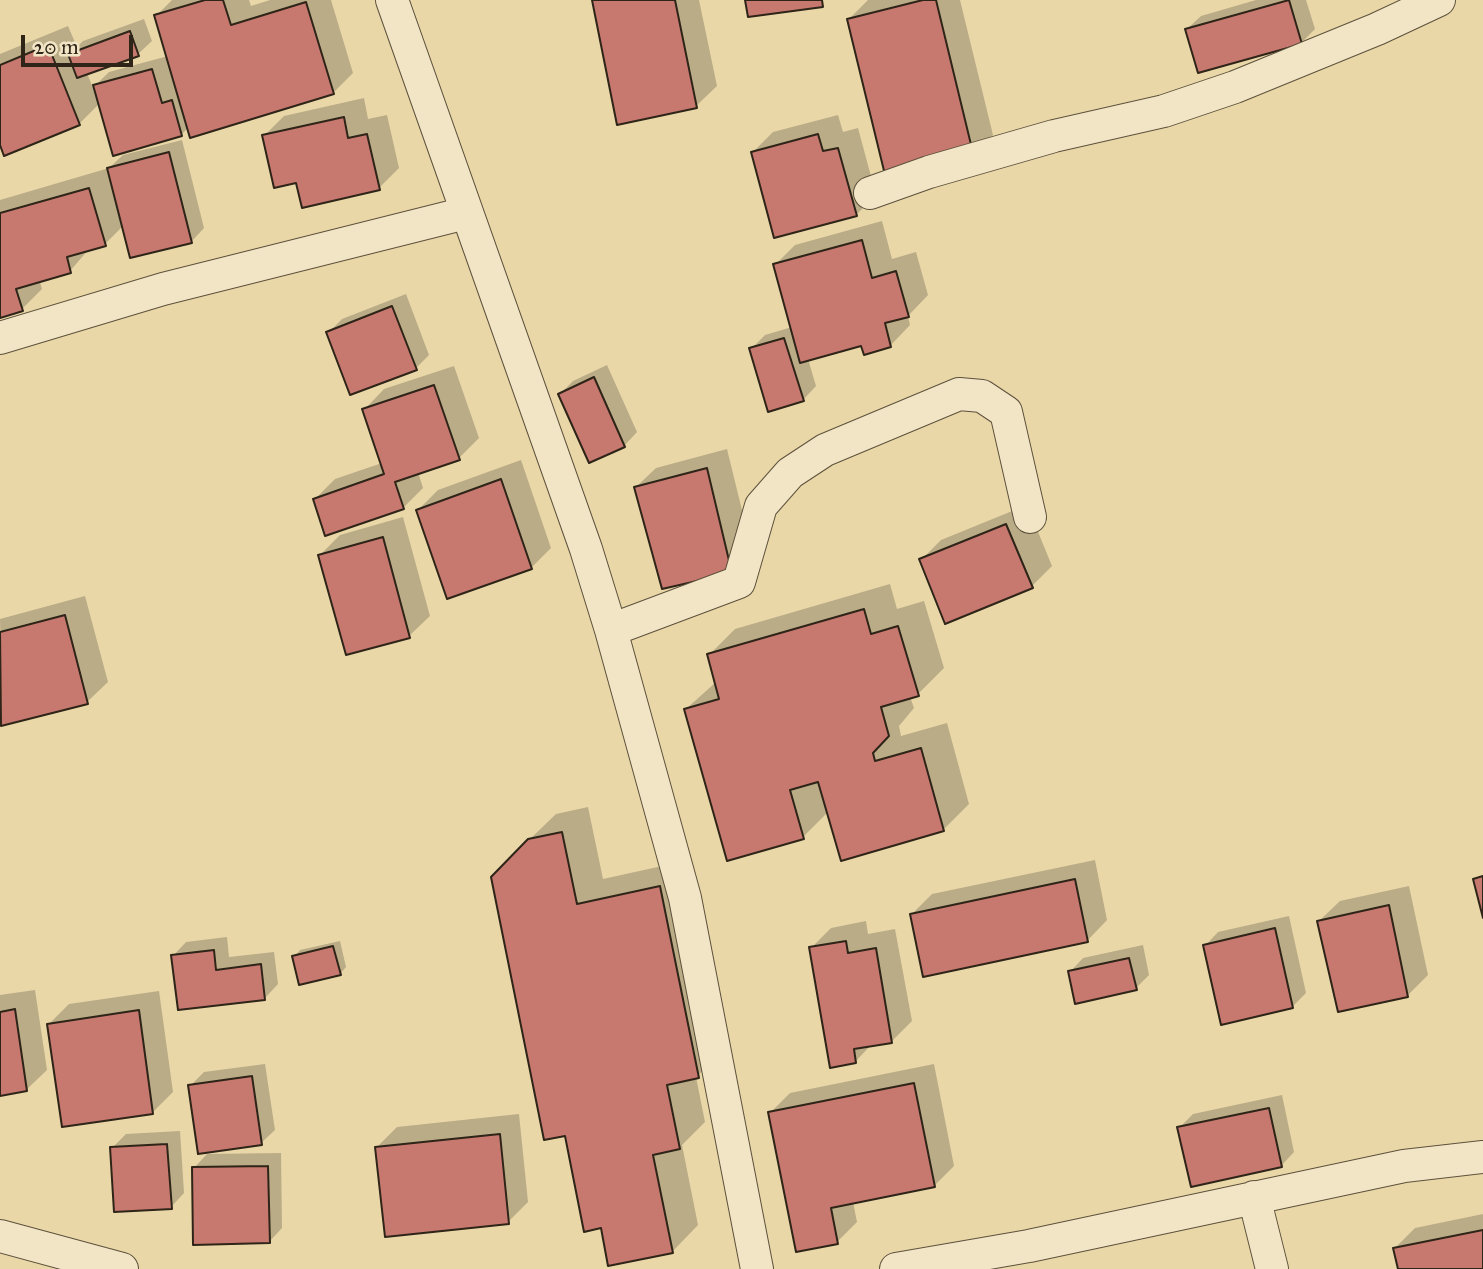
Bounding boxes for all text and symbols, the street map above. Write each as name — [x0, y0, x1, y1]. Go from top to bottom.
scale bar — [24, 21, 136, 65]
text: 20 m — [34, 34, 79, 60]

